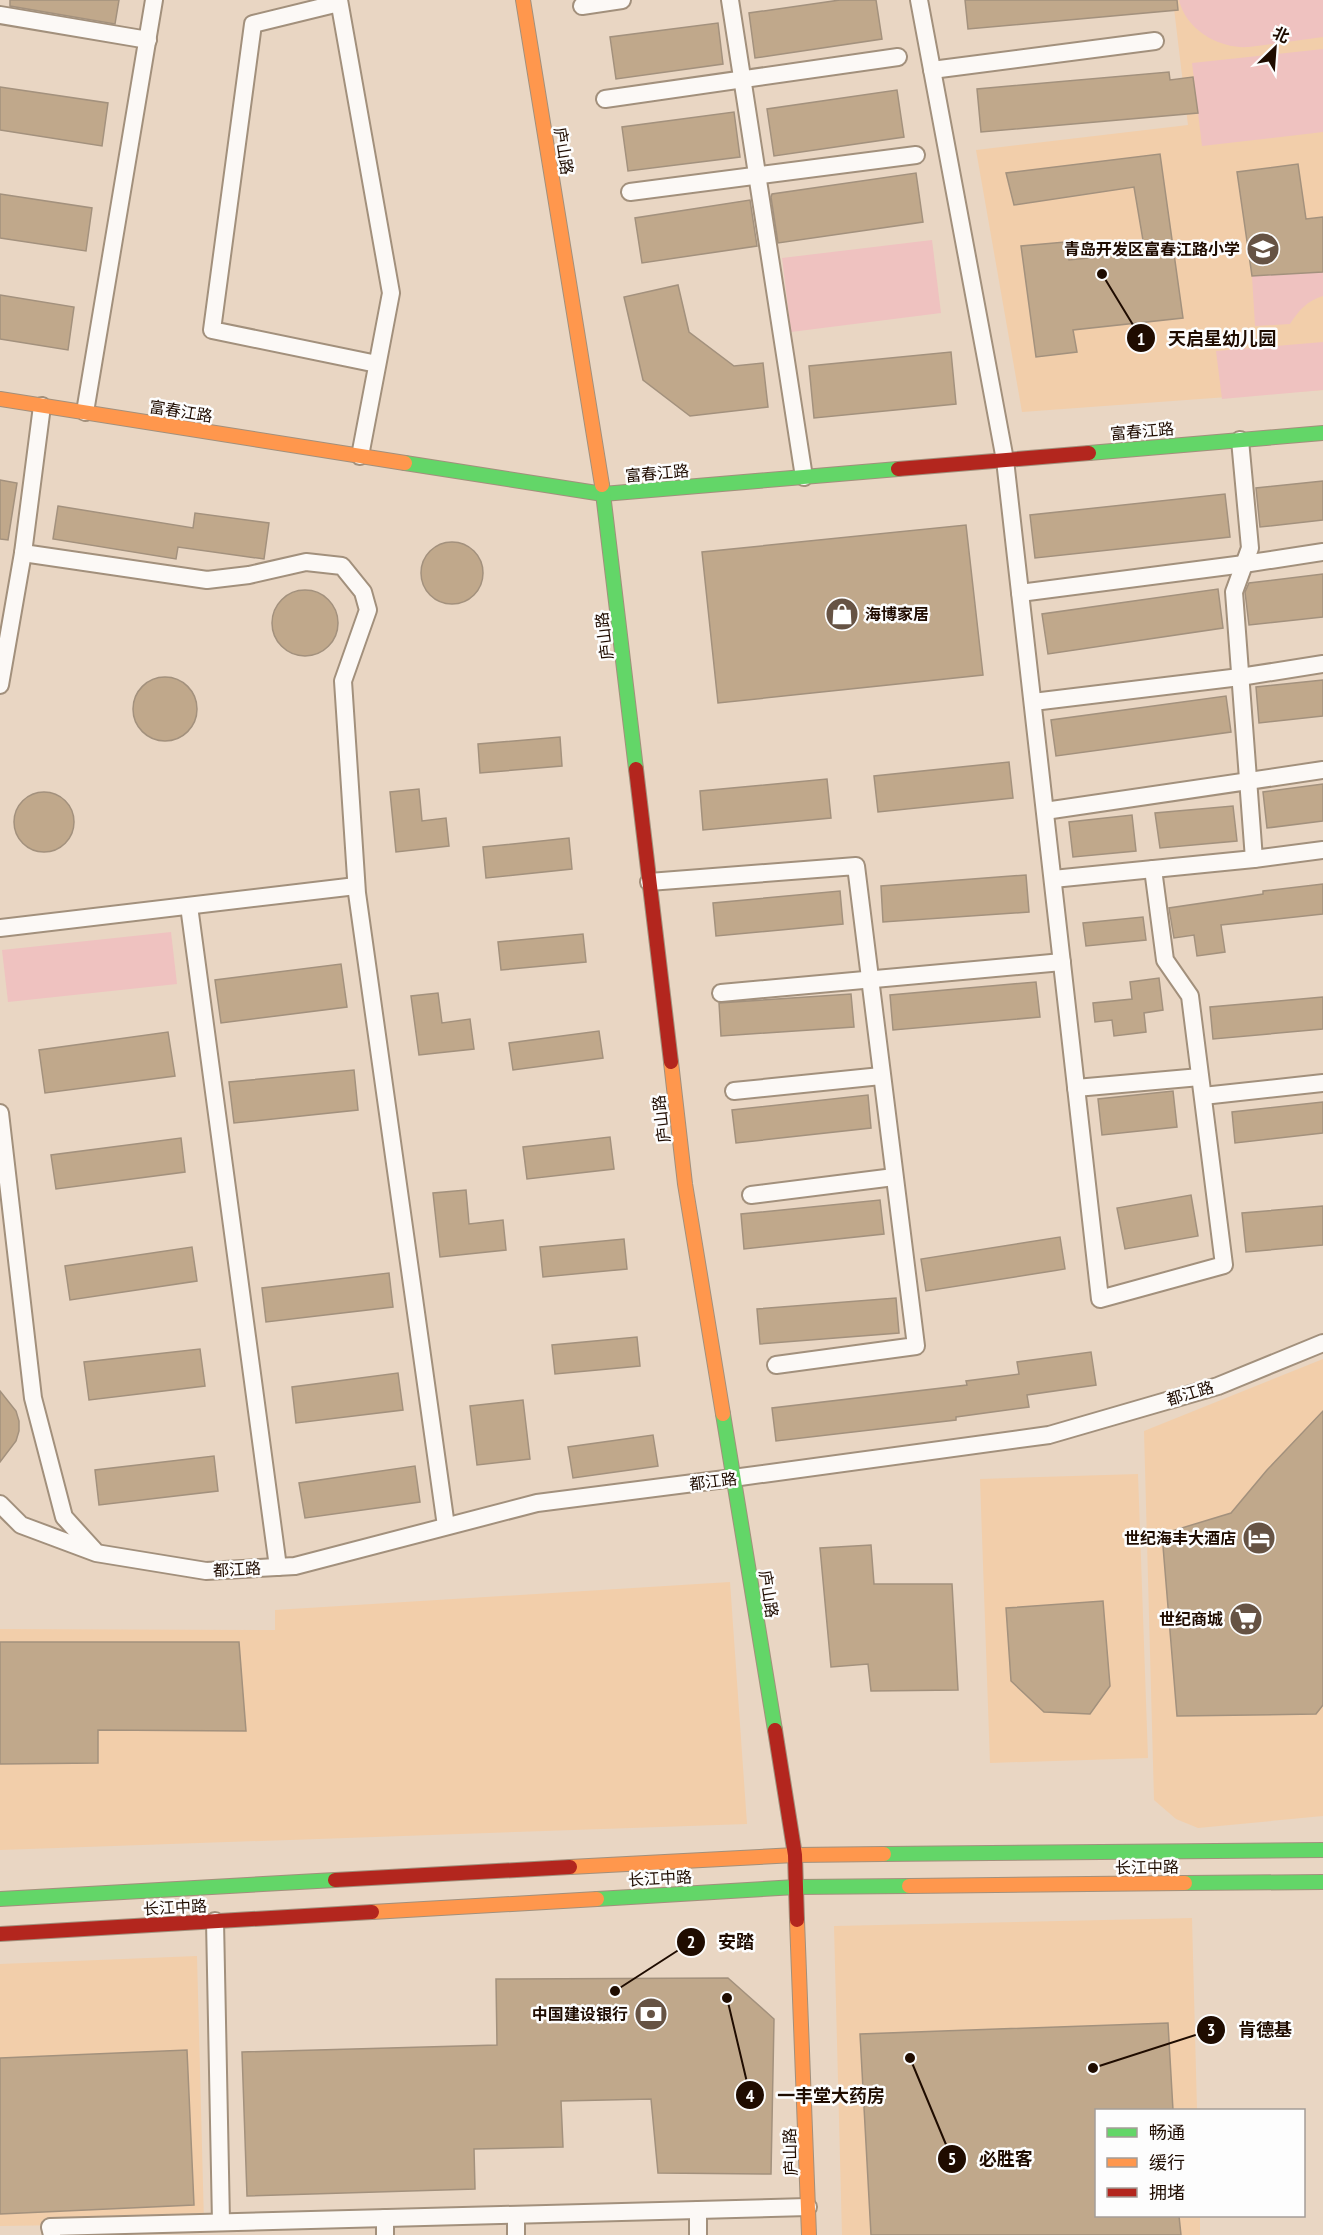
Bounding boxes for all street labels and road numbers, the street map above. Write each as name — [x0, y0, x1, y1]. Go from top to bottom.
street label: 庐山路 — [550, 126, 578, 176]
street label: 富春江路 — [148, 396, 214, 426]
street label: 富春江路 — [1109, 418, 1175, 444]
street label: 富春江路 — [624, 460, 690, 486]
street label: 庐山路 — [591, 611, 617, 661]
street label: 庐山路 — [648, 1094, 674, 1144]
street label: 都江路 — [1164, 1376, 1216, 1410]
street label: 都江路 — [688, 1468, 738, 1494]
street label: 都江路 — [213, 1558, 261, 1580]
street label: 庐山路 — [755, 1569, 783, 1619]
street label: 长江中路 — [1115, 1856, 1179, 1878]
street label: 长江中路 — [628, 1866, 692, 1890]
street label: 长江中路 — [143, 1895, 207, 1919]
street label: 庐山路 — [779, 2128, 801, 2176]

